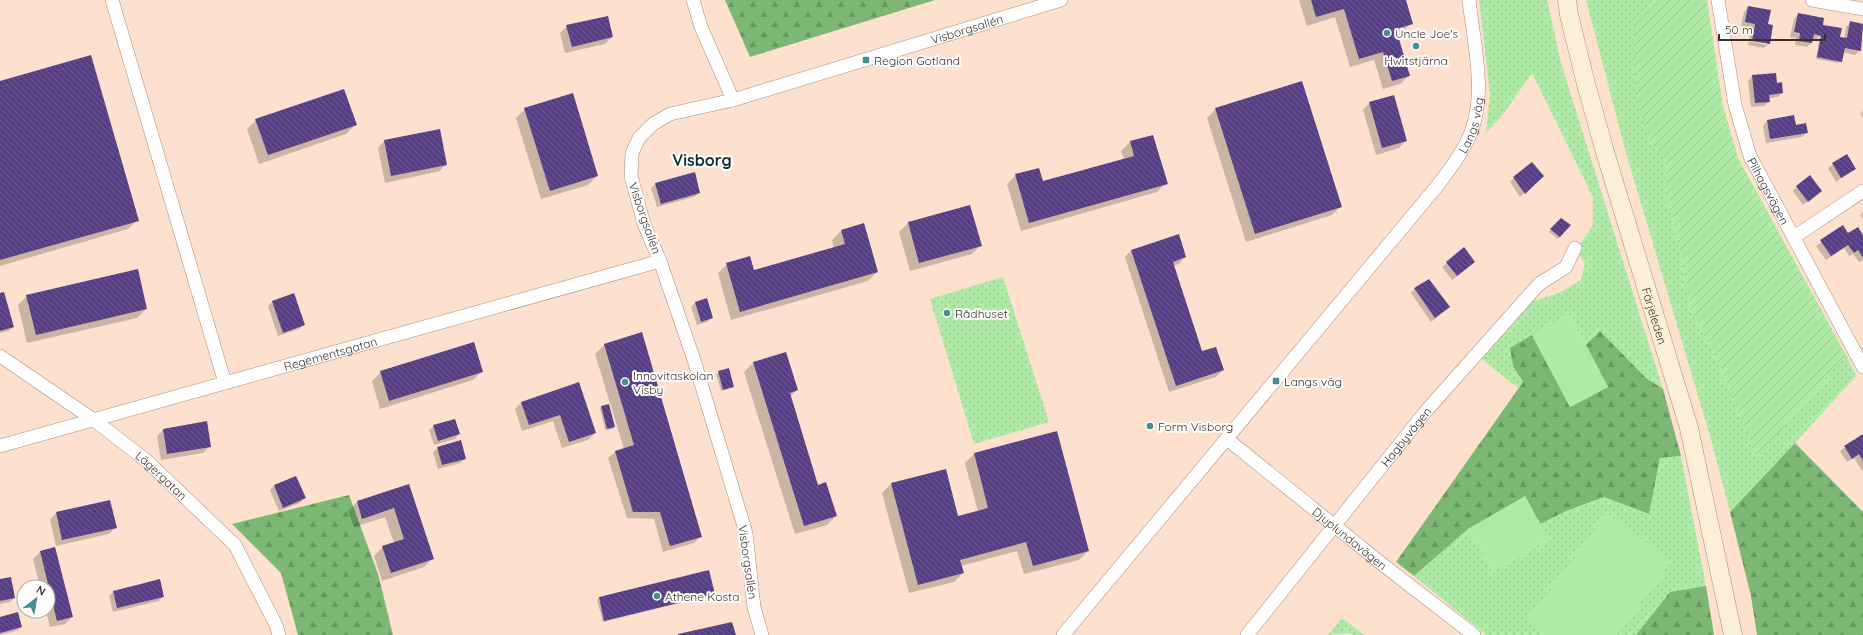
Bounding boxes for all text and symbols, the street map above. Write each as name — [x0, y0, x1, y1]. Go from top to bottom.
street label: Visborgsallén — [929, 11, 1005, 47]
scale bar — [1719, 16, 1825, 42]
text: 50 m — [1725, 22, 1753, 37]
place label: Uncle Joe's — [1395, 26, 1459, 41]
marker: Uncle Joe's — [1382, 28, 1392, 38]
marker: Hwitstjärna — [1411, 41, 1421, 51]
place label: Region Gotland — [874, 53, 960, 68]
place label: Hwitstjärna — [1384, 53, 1448, 68]
marker: Region Gotland — [861, 55, 871, 65]
street label: Langs väg — [1455, 97, 1486, 156]
district label: Visborg — [672, 150, 732, 170]
street label: Pilhagsvägen — [1745, 155, 1793, 227]
street label: Visborgsallén — [626, 180, 664, 256]
street label: Färjeleden — [1639, 285, 1671, 346]
place label: Rådhuset — [955, 306, 1008, 321]
marker: Rådhuset — [942, 308, 952, 318]
street label: Regementsgatan — [282, 333, 379, 374]
place label: Innovitaskolan Visby — [633, 368, 713, 397]
place label: Langs väg — [1284, 374, 1342, 389]
marker: Langs väg — [1271, 376, 1281, 386]
marker: Innovitaskolan Visby — [620, 377, 630, 387]
street label: Hagbyvägen — [1377, 404, 1434, 469]
place label: Form Visborg — [1158, 419, 1233, 434]
marker: Form Visborg — [1145, 421, 1155, 431]
street label: Lägergatan — [133, 448, 190, 503]
street label: Djuplundavägen — [1310, 504, 1390, 573]
street label: Visborgsallén — [735, 524, 761, 600]
north arrow — [16, 579, 56, 619]
text: N — [34, 582, 48, 599]
place label: Athene Kosta — [665, 589, 739, 604]
marker: Athene Kosta — [652, 591, 662, 601]

